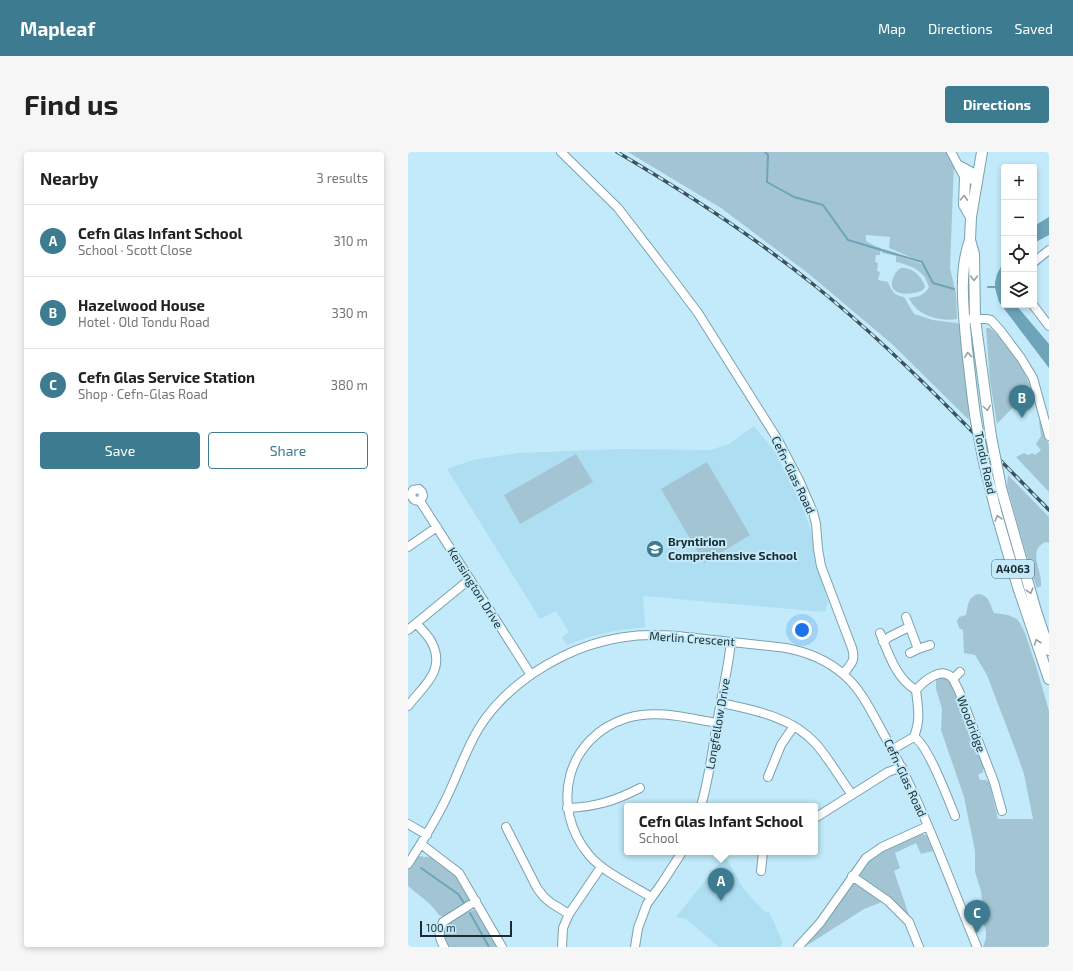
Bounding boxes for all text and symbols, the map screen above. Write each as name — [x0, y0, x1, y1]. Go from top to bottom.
text: Mapleaf — [20, 17, 95, 40]
text: Map — [878, 20, 906, 37]
text: Directions — [928, 20, 993, 37]
text: Saved — [1015, 20, 1053, 37]
button: Directions — [945, 86, 1049, 123]
text: Find us — [24, 87, 118, 121]
map controls — [1001, 164, 1037, 308]
button: + — [1001, 164, 1037, 200]
text: Nearby — [40, 168, 98, 188]
text: 3 results — [317, 170, 368, 186]
one-way arrow — [960, 195, 969, 201]
button: − — [1001, 200, 1037, 236]
text: Cefn Glas Infant School — [78, 224, 242, 242]
text: A — [49, 233, 57, 249]
text: 310 m — [333, 233, 368, 249]
button: locate — [1001, 236, 1037, 272]
text: School · Scott Close — [78, 242, 192, 258]
button: layers — [1001, 272, 1037, 308]
one-way arrow — [970, 275, 978, 281]
text: Hazelwood House — [78, 296, 205, 314]
text: B — [49, 305, 57, 321]
text: 330 m — [331, 305, 368, 321]
text: Hotel · Old Tondu Road — [78, 314, 210, 330]
one-way arrow — [964, 352, 973, 358]
text: Cefn Glas Service Station — [78, 368, 255, 386]
text: C — [49, 377, 57, 393]
text: 380 m — [331, 377, 368, 393]
pin: B — [1009, 385, 1035, 418]
text: Shop · Cefn-Glas Road — [78, 386, 208, 402]
one-way arrow — [982, 404, 991, 411]
street label: Tondu Road — [973, 430, 999, 495]
button: Save — [40, 432, 200, 469]
button: Share — [208, 432, 368, 469]
street label: Cefn-Glas Road — [769, 434, 819, 516]
one-way arrow — [994, 515, 1002, 522]
place label: Bryntirion Comprehensive School — [668, 534, 797, 562]
school or university icon: Bryntirion Comprehensive School — [645, 539, 665, 559]
street label: Kensington Drive — [445, 544, 506, 630]
road number: A4063 — [992, 560, 1034, 578]
one-way arrow — [1025, 587, 1034, 594]
your location — [792, 620, 812, 640]
street label: Merlin Crescent — [649, 628, 736, 648]
one-way arrow — [1034, 639, 1042, 646]
street label: Longfellow Drive — [702, 677, 732, 770]
street label: Woodridge — [955, 693, 989, 754]
street label: Cefn-Glas Road — [882, 736, 930, 819]
popup — [624, 803, 818, 855]
text: Cefn Glas Infant School — [639, 812, 803, 830]
text: School — [639, 830, 679, 846]
pin: A — [708, 868, 734, 901]
pin: C — [964, 900, 990, 933]
scale bar — [420, 919, 512, 938]
text: 100 m — [426, 921, 456, 934]

